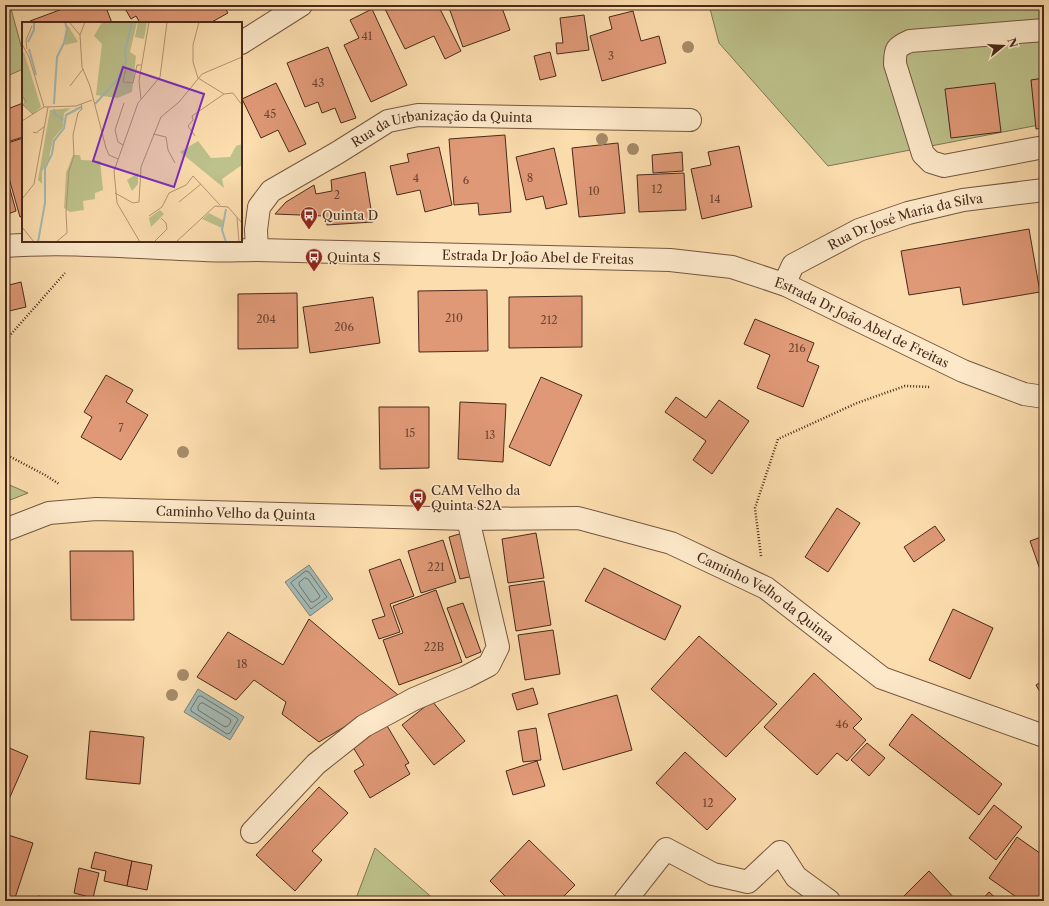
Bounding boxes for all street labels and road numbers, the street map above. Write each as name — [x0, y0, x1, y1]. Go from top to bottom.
street label: Rua da Urbanização da Quinta — [348, 107, 533, 150]
street label: Rua Dr José Maria da Silva — [825, 190, 984, 253]
street label: Estrada Dr João Abel de Freitas — [442, 246, 634, 267]
street label: Estrada Dr João Abel de Freitas — [772, 274, 952, 371]
street label: Caminho Velho da Quinta — [156, 503, 316, 523]
street label: Caminho Velho da Quinta — [694, 548, 837, 646]

